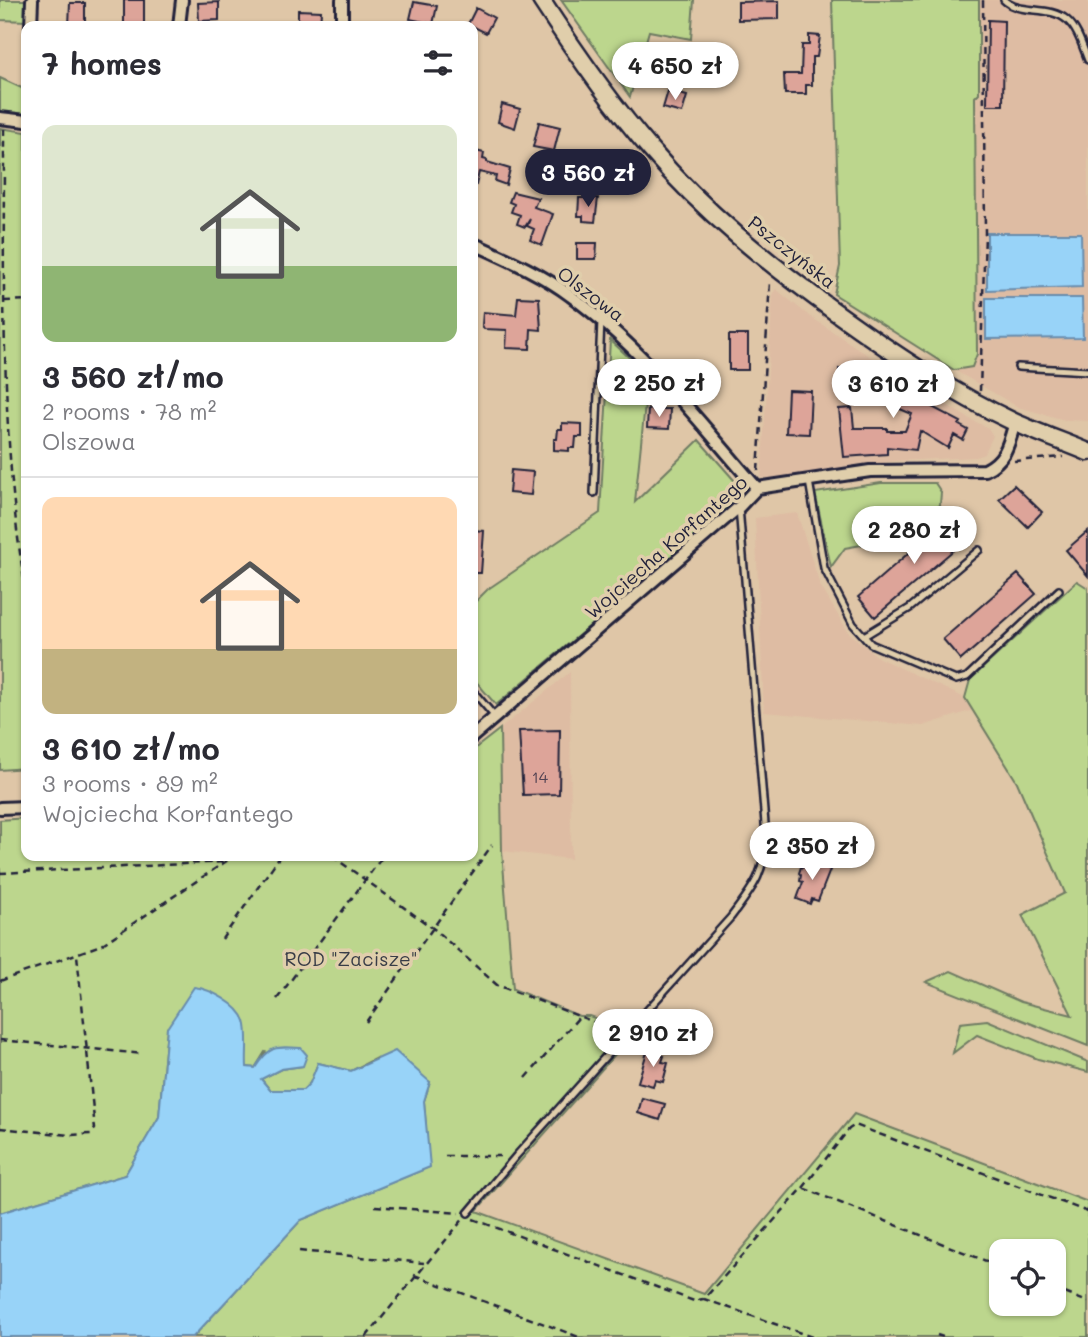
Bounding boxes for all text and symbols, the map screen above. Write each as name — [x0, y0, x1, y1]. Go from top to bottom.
pin: 4 650 zł — [603, 42, 747, 102]
text: 7 homes — [42, 43, 162, 83]
icon: filters — [419, 44, 457, 82]
text: 4 650 zł — [628, 50, 722, 80]
pin: 3 560 zł — [516, 150, 660, 209]
text: 3 560 zł — [541, 157, 635, 187]
icon: home — [187, 171, 313, 297]
street label: Pszczyńska — [743, 210, 841, 294]
street label: Olszowa — [553, 260, 630, 327]
text: 3 560 zł/mo — [42, 356, 224, 396]
pin: 2 250 zł — [587, 360, 731, 419]
pin: 3 610 zł — [821, 360, 965, 420]
text: 2 250 zł — [613, 367, 705, 397]
text: 3 610 zł — [848, 368, 938, 398]
text: 2 rooms · 78 m² — [42, 396, 216, 426]
text: Olszowa — [42, 426, 136, 456]
street label: Wojciecha Korfantego — [579, 469, 752, 624]
pin: 2 280 zł — [842, 506, 986, 566]
text: 2 280 zł — [868, 514, 960, 544]
icon: home — [187, 543, 313, 669]
text: 3 610 zł/mo — [42, 728, 220, 768]
house number: 14 — [532, 766, 549, 787]
text: 3 rooms · 89 m² — [42, 768, 218, 798]
text: Wojciecha Korfantego — [42, 798, 293, 828]
pin: 2 350 zł — [740, 822, 884, 882]
text: 2 350 zł — [766, 830, 858, 860]
park label: ROD "Zacisze" — [285, 946, 417, 971]
pin: 2 910 zł — [581, 1010, 725, 1069]
text: 2 910 zł — [608, 1017, 698, 1047]
map controls — [989, 1239, 1066, 1316]
button: locate — [989, 1239, 1066, 1316]

